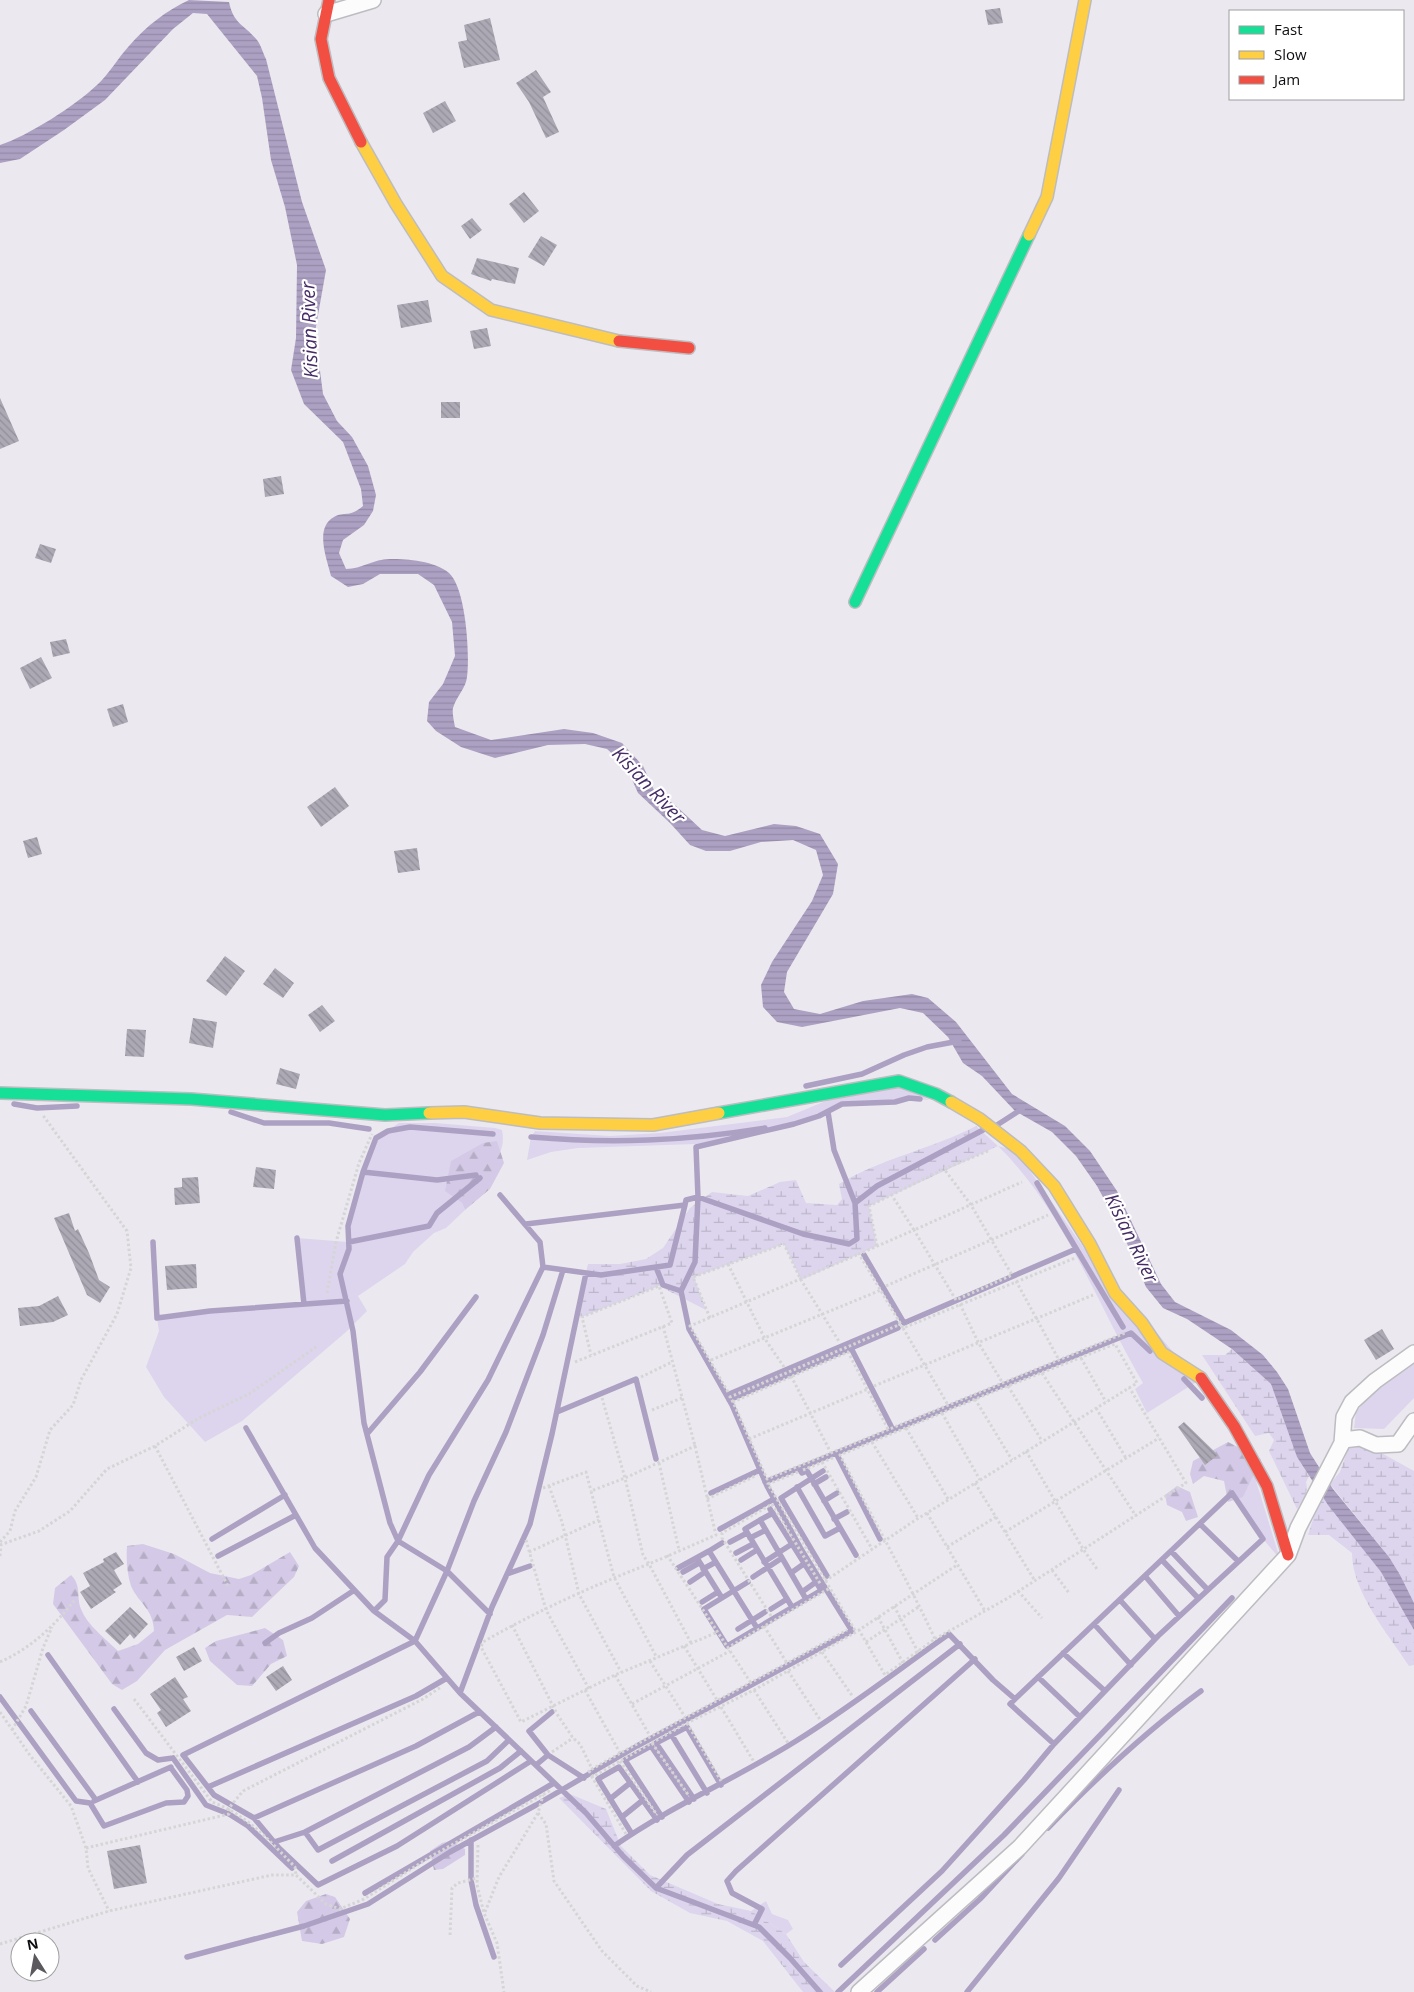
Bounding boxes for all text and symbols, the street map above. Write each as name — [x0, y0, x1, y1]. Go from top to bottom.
legend — [1229, 10, 1404, 100]
text: Fast — [1274, 19, 1303, 39]
text: Slow — [1274, 44, 1307, 64]
text: Jam — [1272, 69, 1300, 89]
water label: Kisian River — [294, 280, 324, 379]
water label: Kisian River — [607, 741, 692, 830]
water label: Kisian River — [1099, 1189, 1165, 1288]
north arrow — [10, 1932, 60, 1982]
text: N — [25, 1933, 40, 1954]

